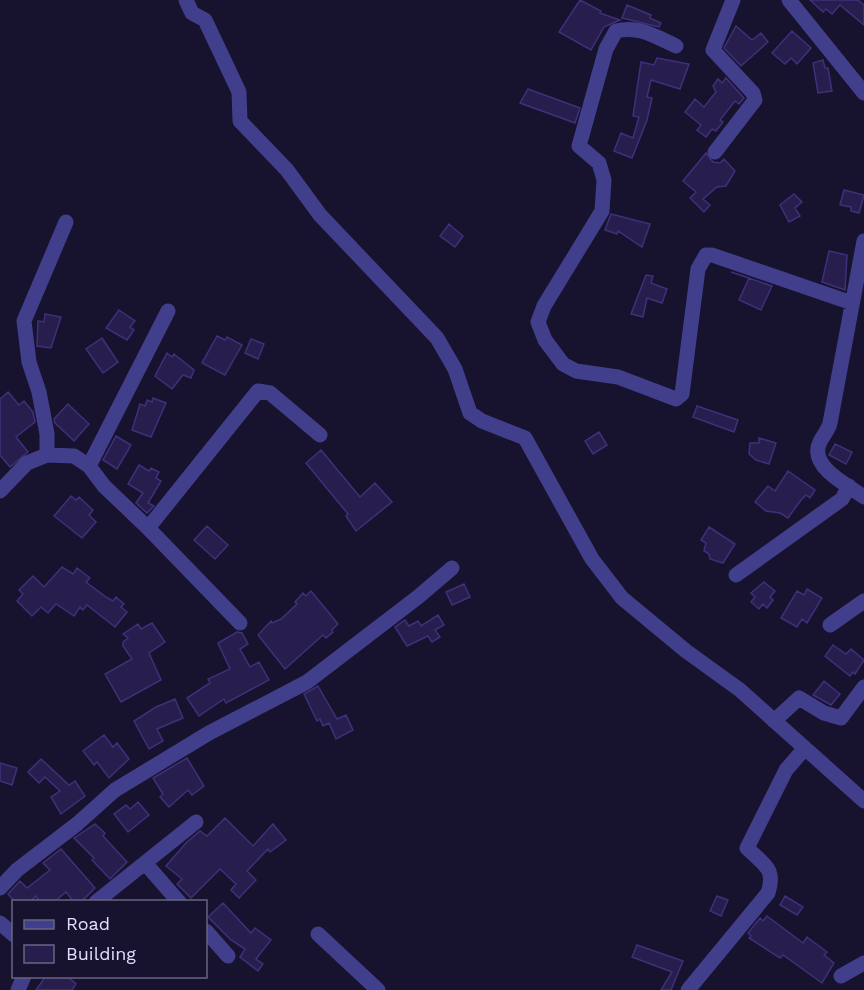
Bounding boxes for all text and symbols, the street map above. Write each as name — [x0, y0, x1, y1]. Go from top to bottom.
legend — [12, 900, 207, 978]
text: Road — [66, 913, 110, 934]
text: Building — [66, 943, 136, 964]

